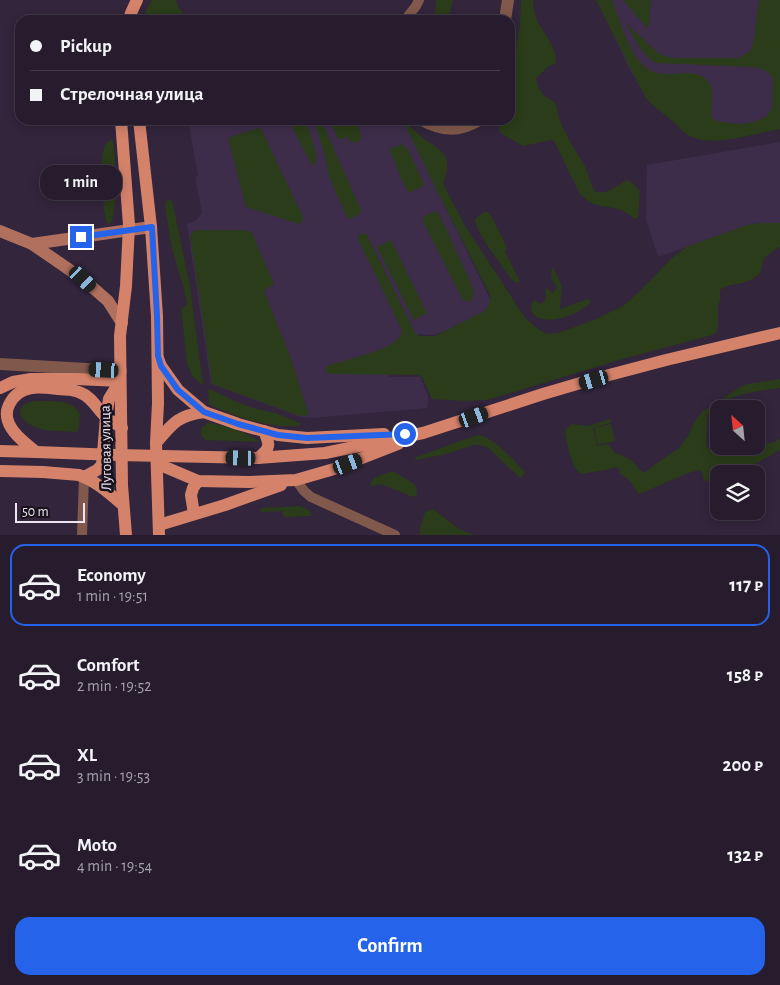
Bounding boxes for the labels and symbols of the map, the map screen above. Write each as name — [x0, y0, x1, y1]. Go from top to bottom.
callout: 1 min — [40, 164, 122, 200]
route end — [70, 226, 92, 248]
car — [66, 263, 99, 295]
car — [88, 362, 119, 378]
car — [577, 369, 610, 391]
north arrow — [710, 400, 765, 455]
street label: Луговая улица — [98, 405, 114, 491]
car — [457, 405, 490, 429]
route start — [394, 423, 416, 445]
car — [225, 450, 256, 466]
car — [331, 452, 364, 476]
scale bar — [15, 500, 85, 523]

